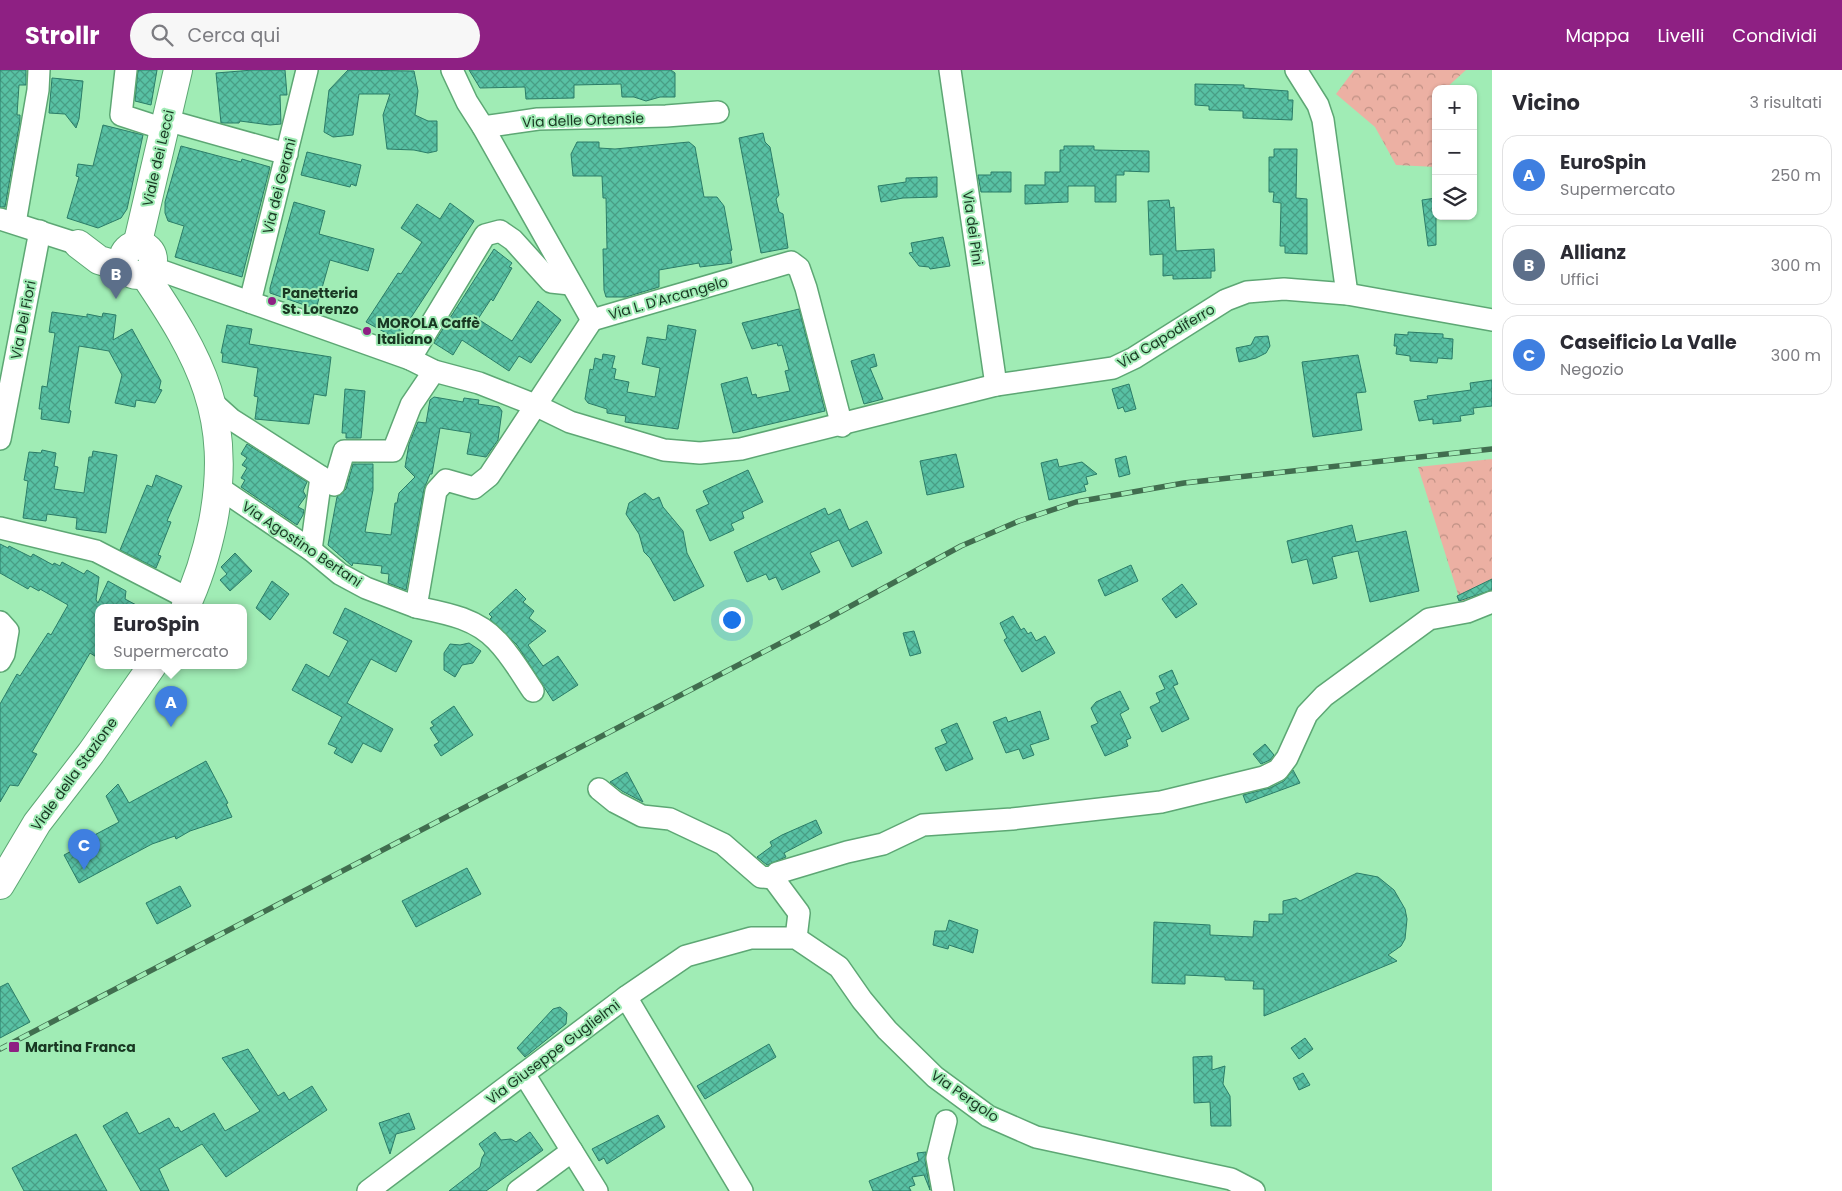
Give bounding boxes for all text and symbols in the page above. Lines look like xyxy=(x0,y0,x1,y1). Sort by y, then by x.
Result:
search box xyxy=(130,13,480,58)
text: Strollr xyxy=(25,19,100,52)
icon: search xyxy=(148,21,176,49)
text: Cerca qui xyxy=(188,22,280,49)
text: Mappa xyxy=(1565,23,1630,48)
text: Livelli xyxy=(1658,23,1704,48)
text: Condividi xyxy=(1732,23,1817,48)
map controls xyxy=(1432,85,1477,220)
button: + xyxy=(1432,85,1477,130)
text: Vicino xyxy=(1512,88,1580,117)
text: 3 risultati xyxy=(1749,91,1822,114)
street label: Viale dei Lecci xyxy=(137,108,179,208)
street label: Via delle Ortensie xyxy=(522,108,645,132)
button: − xyxy=(1432,130,1477,175)
street label: Via dei Gerani xyxy=(257,136,301,236)
text: EuroSpin xyxy=(1560,149,1646,176)
text: A xyxy=(1523,164,1535,187)
text: 250 m xyxy=(1771,164,1821,187)
button: layers xyxy=(1432,175,1477,220)
text: Supermercato xyxy=(1560,178,1675,201)
street label: Via dei Pini xyxy=(958,189,988,267)
text: Allianz xyxy=(1560,239,1626,266)
text: B xyxy=(1524,254,1534,277)
text: 300 m xyxy=(1771,254,1821,277)
pin: B xyxy=(100,258,132,299)
text: Uffici xyxy=(1560,268,1599,291)
street label: Via L. D'Arcangelo xyxy=(606,271,730,325)
street label: Via Dei Fiori xyxy=(6,279,40,361)
place label: Panetteria St. Lorenzo xyxy=(282,283,359,319)
marker: Panetteria St. Lorenzo xyxy=(266,295,278,307)
street label: Via Capodiferro xyxy=(1114,299,1219,373)
place label: MOROLA Caffè Italiano xyxy=(377,313,480,349)
marker: MOROLA Caffè Italiano xyxy=(361,325,373,337)
text: Caseificio La Valle xyxy=(1560,329,1737,356)
text: C xyxy=(1523,344,1535,367)
text: 300 m xyxy=(1771,344,1821,367)
text: Negozio xyxy=(1560,358,1624,381)
street label: Via Agostino Bertani xyxy=(238,496,366,592)
popup xyxy=(95,604,247,669)
your location xyxy=(719,607,745,633)
text: EuroSpin xyxy=(113,611,200,638)
text: Supermercato xyxy=(113,640,229,663)
pin: A xyxy=(155,686,187,727)
street label: Viale della Stazione xyxy=(26,713,122,835)
pin: C xyxy=(68,829,100,870)
street label: Via Giuseppe Guglielmi xyxy=(482,995,624,1109)
place label: Martina Franca xyxy=(25,1037,136,1057)
marker: Martina Franca xyxy=(7,1040,21,1054)
street label: Via Pergolo xyxy=(927,1065,1003,1127)

